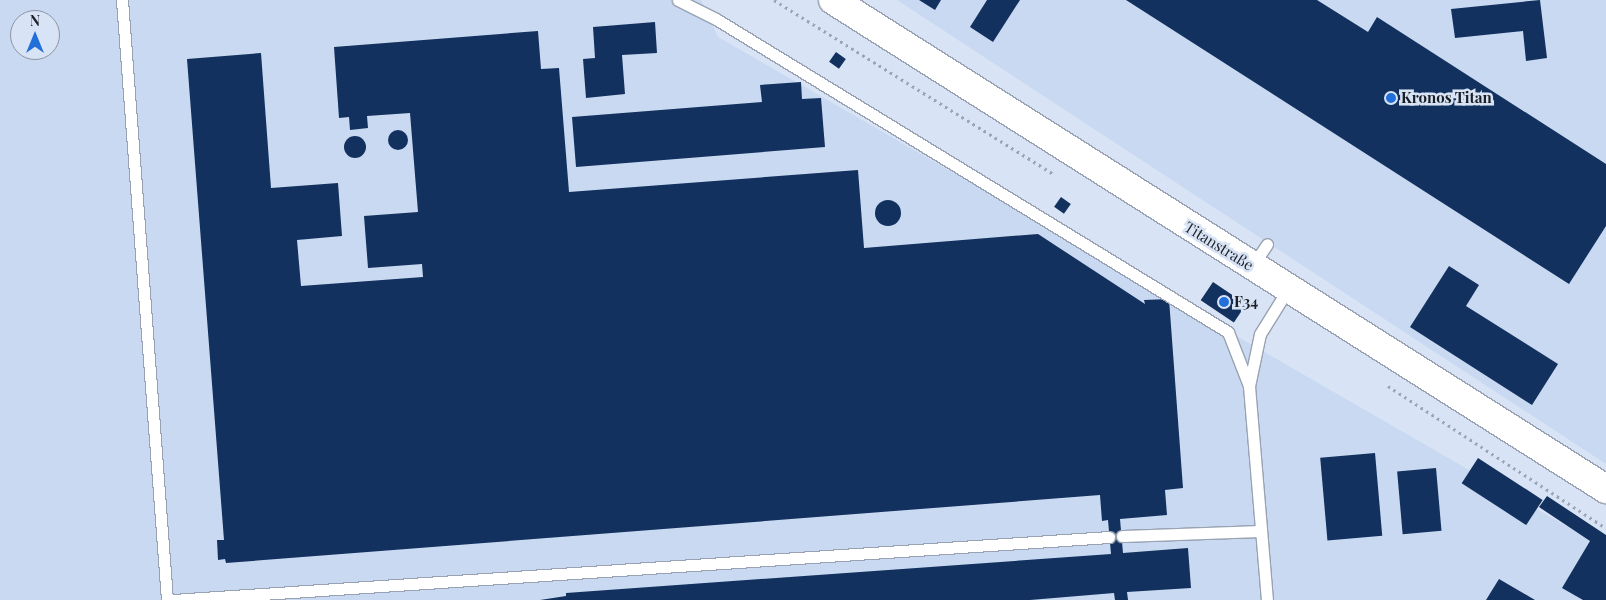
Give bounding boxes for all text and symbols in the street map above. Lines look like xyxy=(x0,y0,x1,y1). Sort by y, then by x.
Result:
north arrow xyxy=(10,10,60,60)
text: N xyxy=(30,11,40,30)
place label: Kronos Titan xyxy=(1401,89,1492,107)
marker: Kronos Titan xyxy=(1385,92,1397,104)
street label: Titanstraße xyxy=(1181,218,1257,274)
place label: F34 xyxy=(1234,293,1258,311)
marker: F34 xyxy=(1218,296,1230,308)

